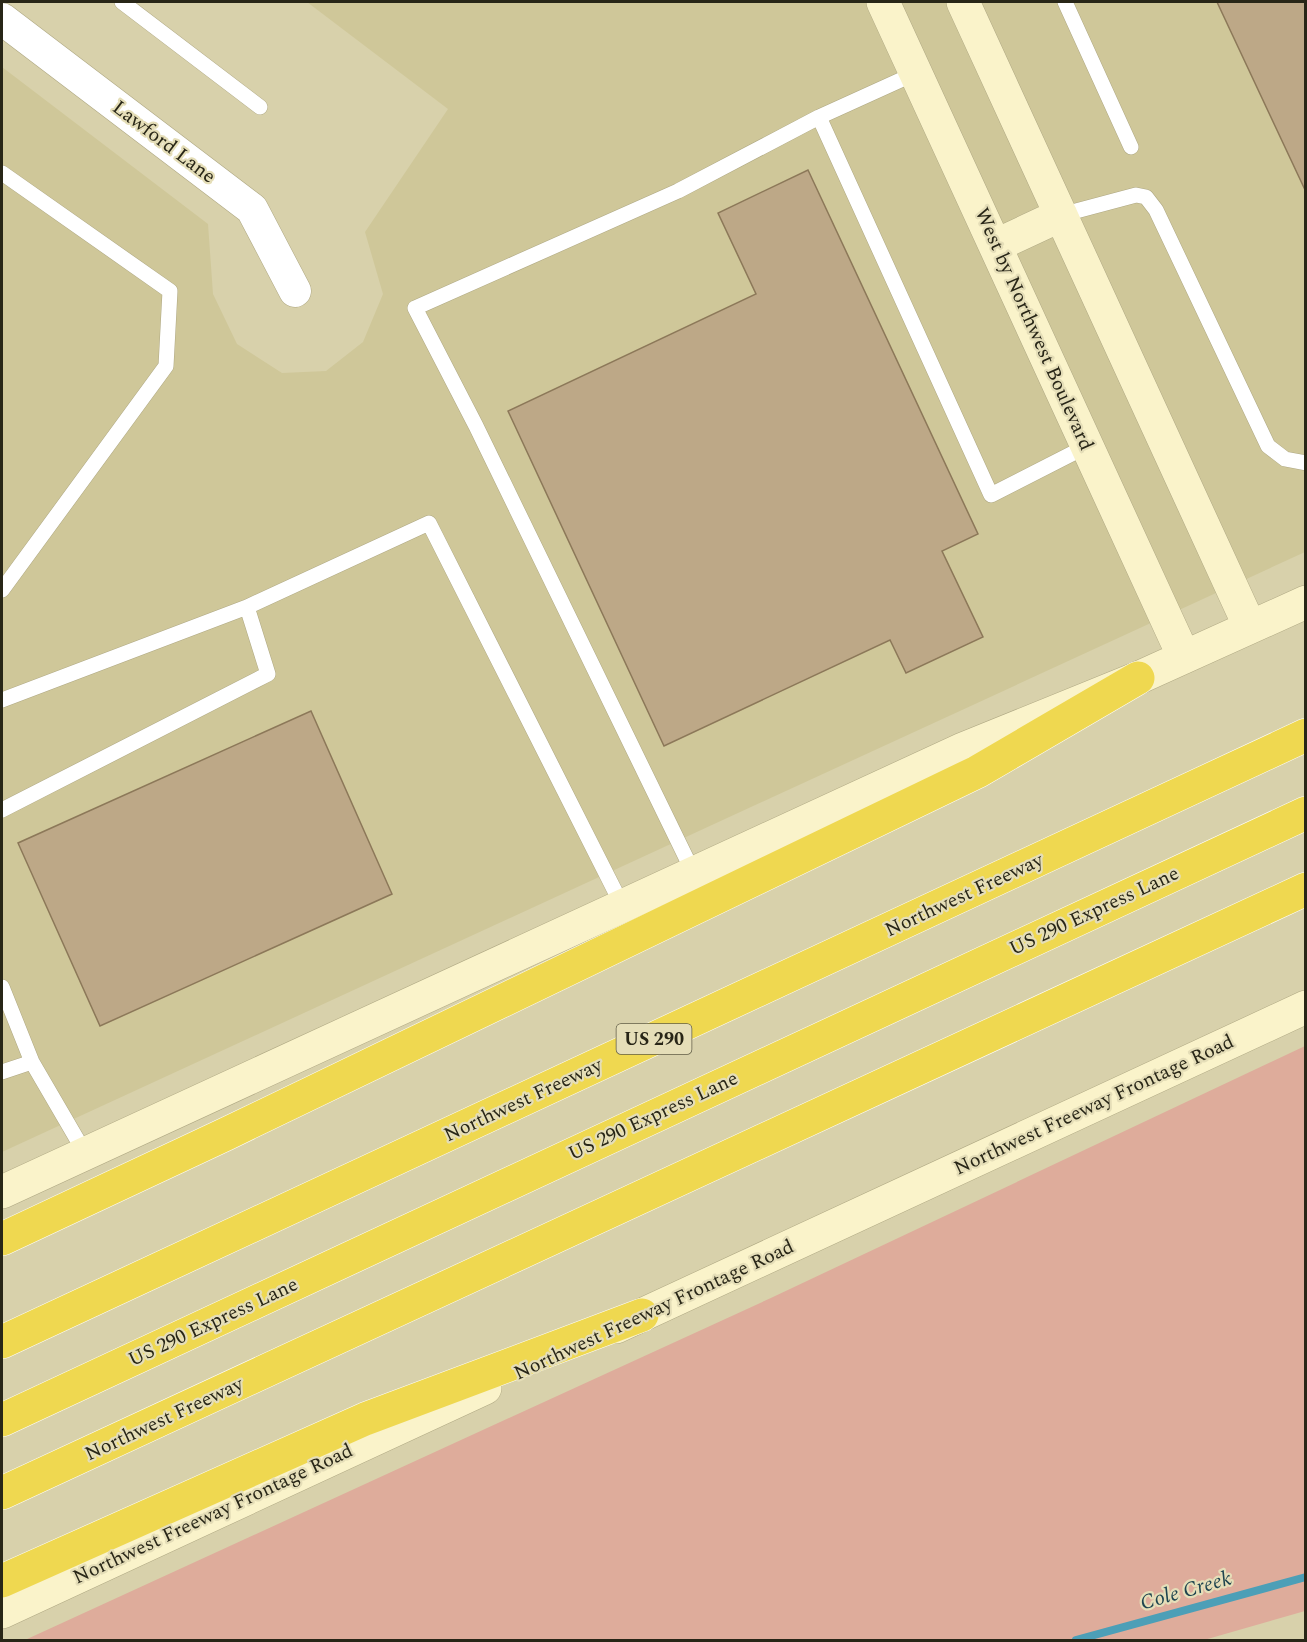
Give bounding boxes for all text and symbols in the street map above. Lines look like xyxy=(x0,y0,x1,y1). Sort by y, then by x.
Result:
street label: Lawford Lane xyxy=(106,93,222,191)
street label: West by Northwest Boulevard xyxy=(967,203,1101,455)
street label: Northwest Freeway xyxy=(880,845,1049,945)
street label: US 290 Express Lane xyxy=(1004,858,1184,964)
road number: US 290 xyxy=(616,1024,692,1054)
street label: Northwest Freeway Frontage Road xyxy=(949,1027,1239,1183)
street label: Northwest Freeway xyxy=(439,1050,608,1150)
street label: US 290 Express Lane xyxy=(563,1063,743,1169)
street label: Northwest Freeway Frontage Road xyxy=(509,1232,799,1388)
street label: US 290 Express Lane xyxy=(123,1269,303,1375)
street label: Northwest Freeway xyxy=(80,1369,249,1469)
street label: Northwest Freeway Frontage Road xyxy=(68,1436,358,1592)
water label: Cole Creek xyxy=(1137,1563,1236,1619)

